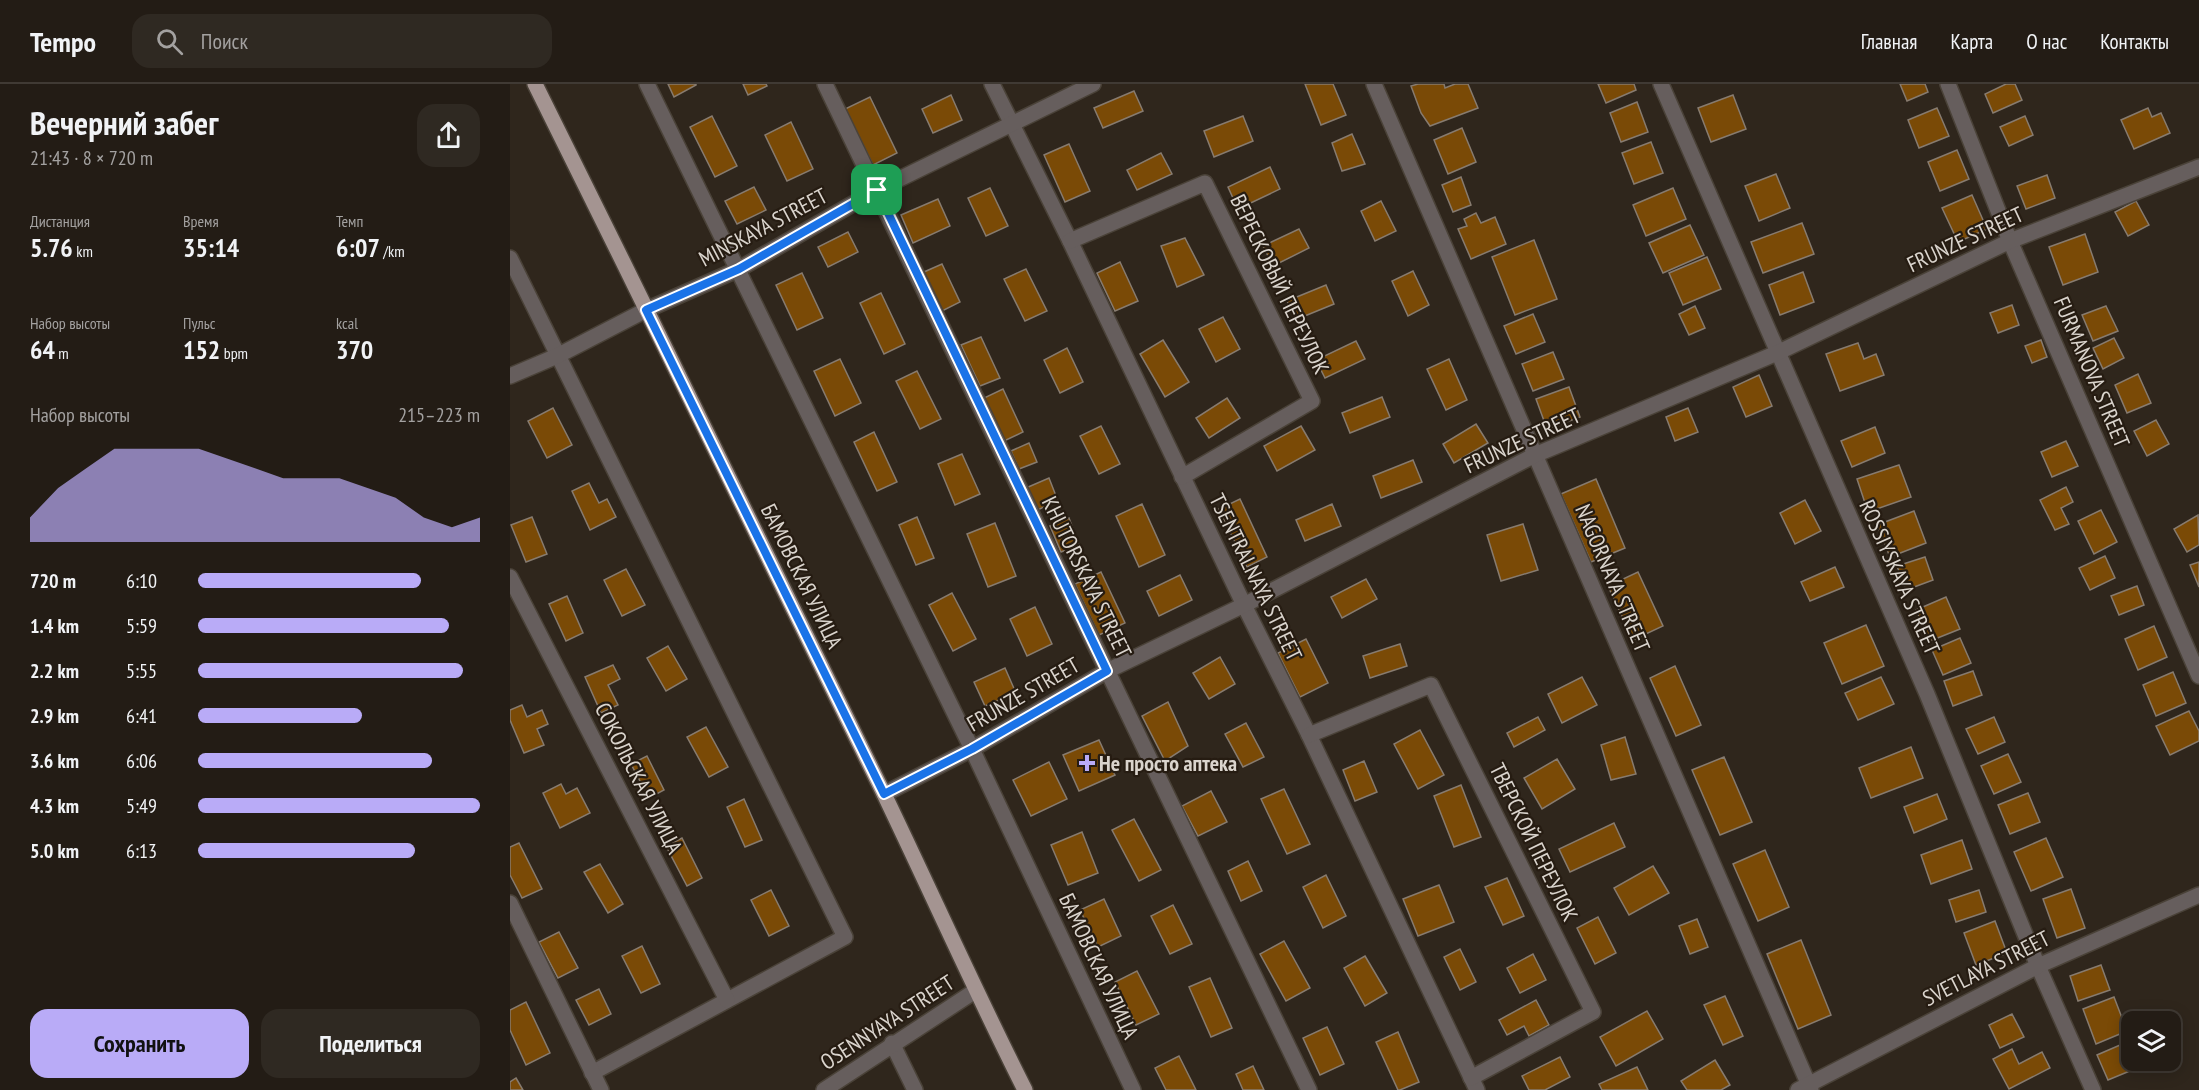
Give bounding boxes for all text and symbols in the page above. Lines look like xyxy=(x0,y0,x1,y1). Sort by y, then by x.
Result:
search box xyxy=(132,14,552,68)
text: Tempo xyxy=(30,23,96,60)
icon: search xyxy=(153,25,186,58)
text: Поиск xyxy=(201,27,248,55)
text: Главная xyxy=(1861,28,1917,55)
text: Карта xyxy=(1950,28,1993,55)
text: О нас xyxy=(2026,28,2067,55)
text: Контакты xyxy=(2100,28,2169,55)
text: Вечерний забег xyxy=(30,101,218,144)
button: share xyxy=(417,104,480,167)
text: 21:43 · 8 × 720 m xyxy=(30,145,153,171)
pin xyxy=(851,164,902,215)
icon: arrive xyxy=(860,173,893,206)
street label: MINSKAYA STREET xyxy=(694,181,832,273)
street label: ВЕРЕСКОВЫЙ ПЕРЕУЛОК xyxy=(1224,190,1336,379)
street label: FRUNZE STREET xyxy=(1902,200,2028,278)
text: Дистанция xyxy=(30,211,90,231)
text: Время xyxy=(183,211,219,231)
text: Темп xyxy=(336,211,363,231)
text: 5.76 xyxy=(30,231,73,264)
text: 35:14 xyxy=(183,231,239,264)
text: 6:07 xyxy=(336,231,380,264)
text: km xyxy=(73,241,93,261)
text: /km xyxy=(380,241,405,261)
street label: FURMANOVA STREET xyxy=(2048,292,2136,452)
text: Набор высоты xyxy=(30,313,110,333)
text: Пульс xyxy=(183,313,215,333)
text: kcal xyxy=(336,313,358,333)
text: 64 xyxy=(30,333,55,366)
text: 152 xyxy=(183,333,220,366)
text: 370 xyxy=(336,333,373,366)
text: m xyxy=(55,343,69,363)
text: bpm xyxy=(220,343,248,363)
street label: FRUNZE STREET xyxy=(1459,401,1585,479)
text: Набор высоты xyxy=(30,402,130,428)
text: 215–223 m xyxy=(398,402,480,428)
street label: TSENTRALNAYA STREET xyxy=(1203,489,1309,665)
street label: KHUTORSKAYA STREET xyxy=(1036,492,1138,662)
street label: ROSSIYSKAYA STREET xyxy=(1853,495,1947,659)
street label: БАМОВСКАЯ УЛИЦА xyxy=(755,499,849,653)
street label: NAGORNAYA STREET xyxy=(1569,500,1657,656)
text: 720 m xyxy=(30,568,76,594)
text: 6:10 xyxy=(126,568,157,594)
text: 1.4 km xyxy=(30,613,79,639)
text: 5:59 xyxy=(126,613,157,639)
street label: FRUNZE STREET xyxy=(962,650,1084,737)
text: 2.2 km xyxy=(30,658,79,684)
text: 5:55 xyxy=(126,658,157,684)
street label: СОКОЛЬСКАЯ УЛИЦА xyxy=(589,698,689,859)
text: 2.9 km xyxy=(30,703,79,729)
text: 6:41 xyxy=(126,703,157,729)
text: 3.6 km xyxy=(30,748,79,774)
text: 6:06 xyxy=(126,748,157,774)
place label: Не просто аптека xyxy=(1099,749,1237,777)
marker: Не просто аптека xyxy=(1080,756,1094,770)
street label: ТВЕРСКОЙ ПЕРЕУЛОК xyxy=(1484,758,1584,926)
text: 4.3 km xyxy=(30,793,79,819)
text: 5:49 xyxy=(126,793,157,819)
text: 5.0 km xyxy=(30,838,79,864)
text: 6:13 xyxy=(126,838,157,864)
street label: БАМОВСКАЯ УЛИЦА xyxy=(1053,889,1145,1044)
street label: SVETLAYA STREET xyxy=(1918,924,2054,1012)
street label: OSENNYAYA STREET xyxy=(815,968,959,1076)
button: Сохранить xyxy=(30,1009,249,1078)
button: Поделиться xyxy=(261,1009,480,1078)
map controls xyxy=(2121,1011,2181,1071)
button: layers xyxy=(2121,1011,2181,1071)

